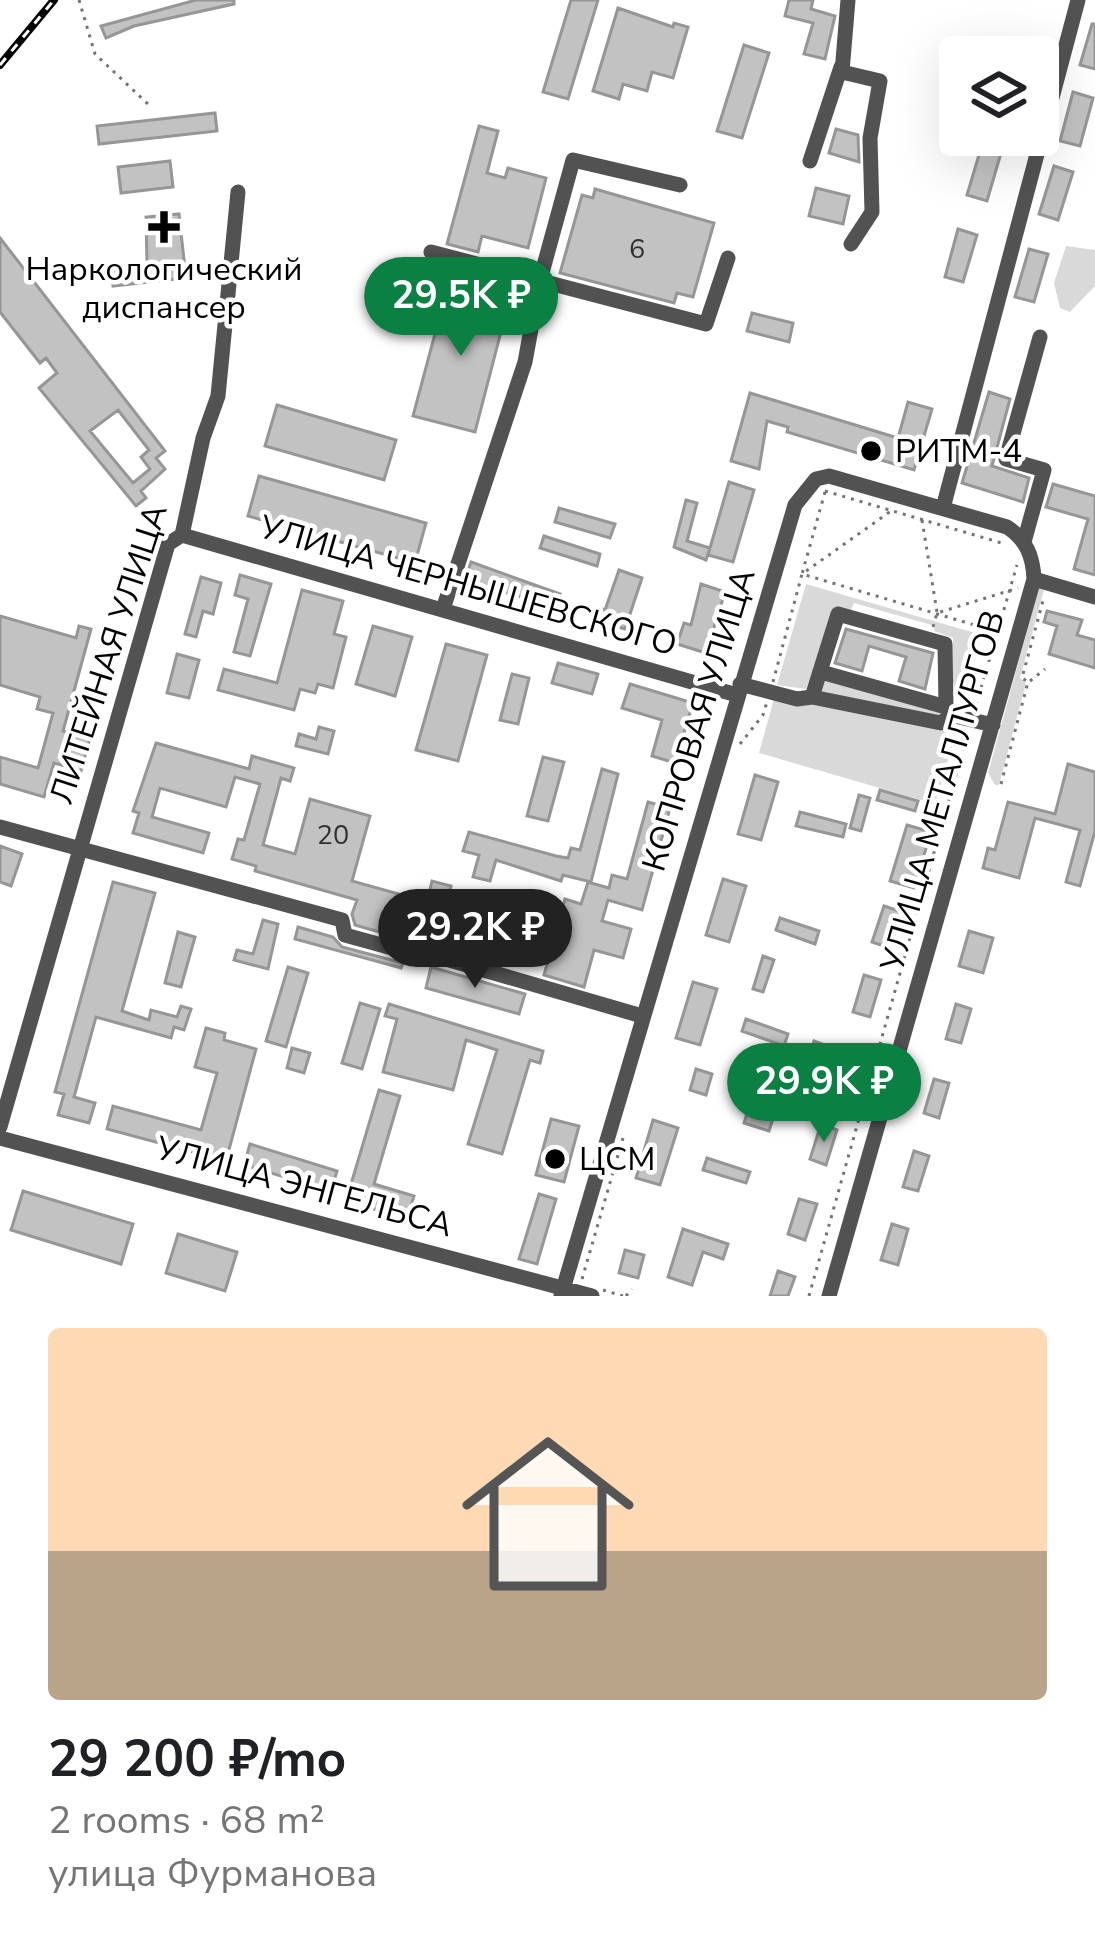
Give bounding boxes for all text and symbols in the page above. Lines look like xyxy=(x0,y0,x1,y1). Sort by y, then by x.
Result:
map controls xyxy=(939,36,1059,156)
button: layers xyxy=(939,36,1059,156)
marker: Наркологический диспансер xyxy=(148,211,180,243)
house number: 6 xyxy=(629,231,645,268)
place label: Наркологический диспансер xyxy=(25,247,303,330)
pin: 29.5K ₽ xyxy=(350,257,572,359)
text: 29.5K ₽ xyxy=(391,269,531,322)
place label: РИТМ-4 xyxy=(895,429,1022,474)
marker: РИТМ-4 xyxy=(858,438,884,464)
street label: ЛИТЕЙНАЯ УЛИЦА xyxy=(39,498,179,810)
street label: УЛИЦА ЧЕРНЫШЕВСКОГО xyxy=(253,505,682,667)
street label: КОПРОВАЯ УЛИЦА xyxy=(632,563,766,877)
street label: УЛИЦА МЕТАЛЛУРГОВ xyxy=(870,605,1016,978)
house number: 20 xyxy=(317,817,349,854)
pin: 29.2K ₽ xyxy=(364,889,586,991)
text: 29.2K ₽ xyxy=(405,901,545,954)
pin: 29.9K ₽ xyxy=(713,1043,935,1145)
text: 29.9K ₽ xyxy=(754,1055,894,1108)
street label: УЛИЦА ЭНГЕЛЬСА xyxy=(150,1126,457,1248)
place label: ЦСМ xyxy=(579,1137,656,1182)
marker: ЦСМ xyxy=(542,1146,568,1172)
icon: home xyxy=(440,1406,656,1622)
text: 29 200 ₽/mo xyxy=(48,1724,346,1794)
text: 2 rooms · 68 m² xyxy=(48,1794,325,1847)
text: улица Фурманова xyxy=(48,1847,377,1900)

